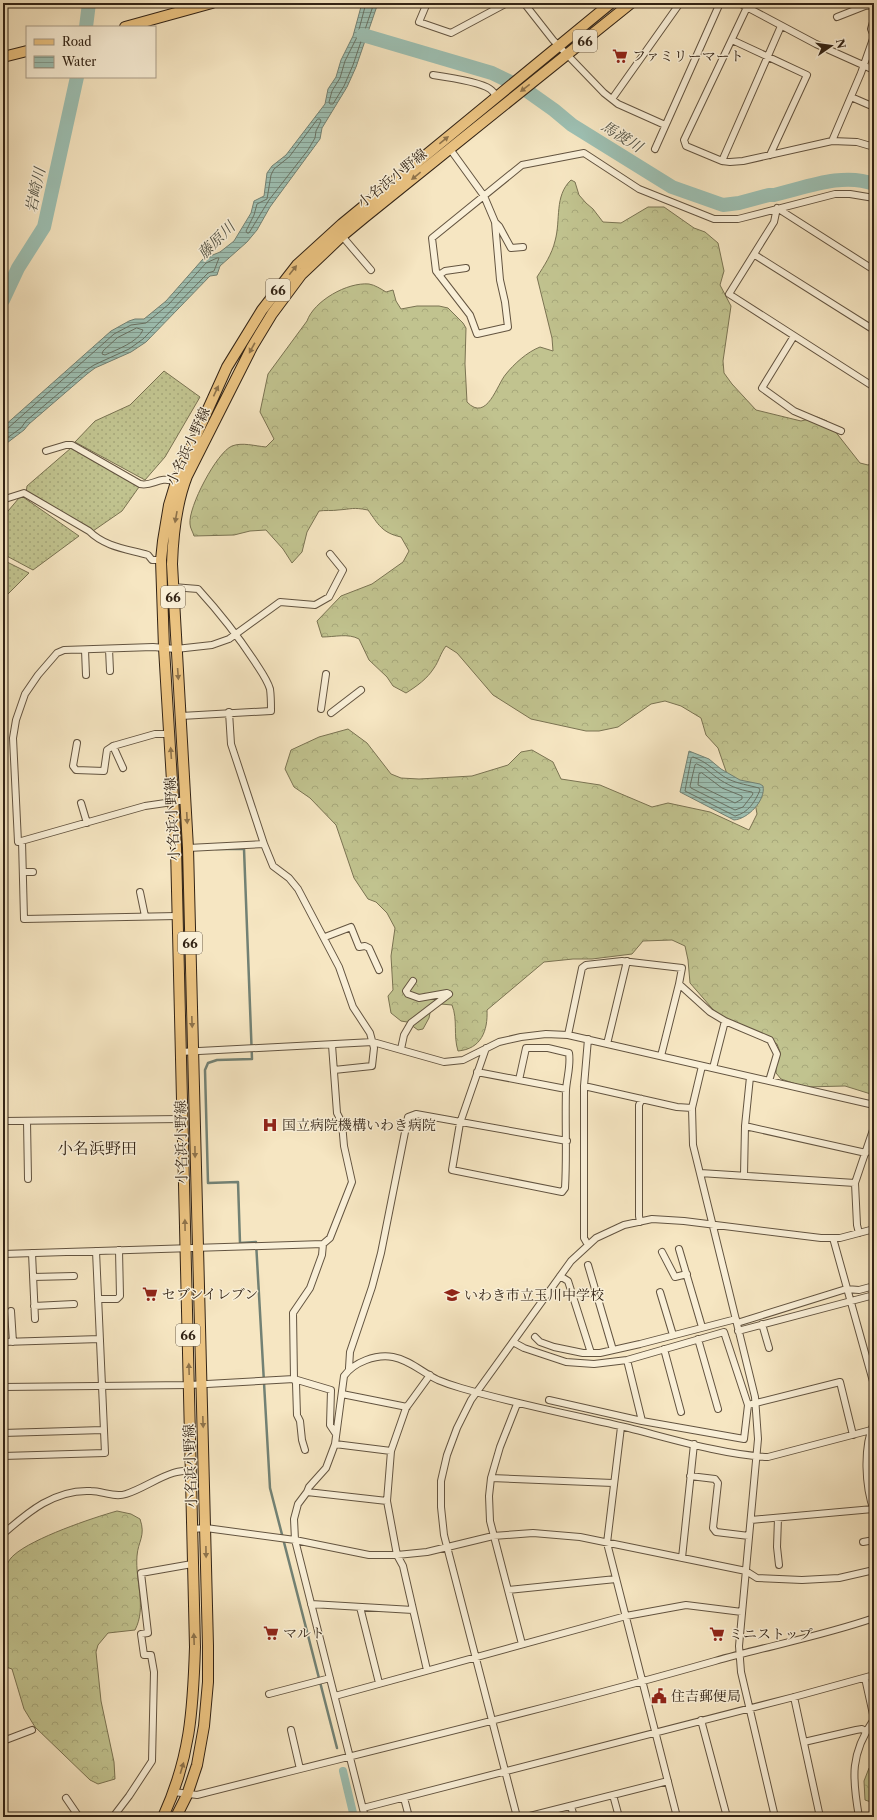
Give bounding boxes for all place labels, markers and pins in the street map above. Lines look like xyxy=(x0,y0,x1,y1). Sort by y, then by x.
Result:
supermarket icon: ファミリーマート xyxy=(611,47,629,65)
place label: ファミリーマート xyxy=(632,47,744,65)
hospital icon: 国立病院機構いわき病院 xyxy=(261,1116,279,1134)
place label: 国立病院機構いわき病院 xyxy=(282,1116,436,1134)
supermarket icon: セブンイレブン xyxy=(141,1285,159,1303)
place label: セブンイレブン xyxy=(162,1285,258,1303)
school or university icon: いわき市立玉川中学校 xyxy=(443,1286,461,1304)
place label: いわき市立玉川中学校 xyxy=(464,1286,604,1304)
supermarket icon: マルト xyxy=(262,1624,280,1642)
place label: マルト xyxy=(283,1624,325,1642)
supermarket icon: ミニストップ xyxy=(708,1625,726,1643)
place label: ミニストップ xyxy=(729,1625,813,1643)
public building icon: 住吉郵便局 xyxy=(650,1687,668,1705)
place label: 住吉郵便局 xyxy=(671,1687,741,1705)

